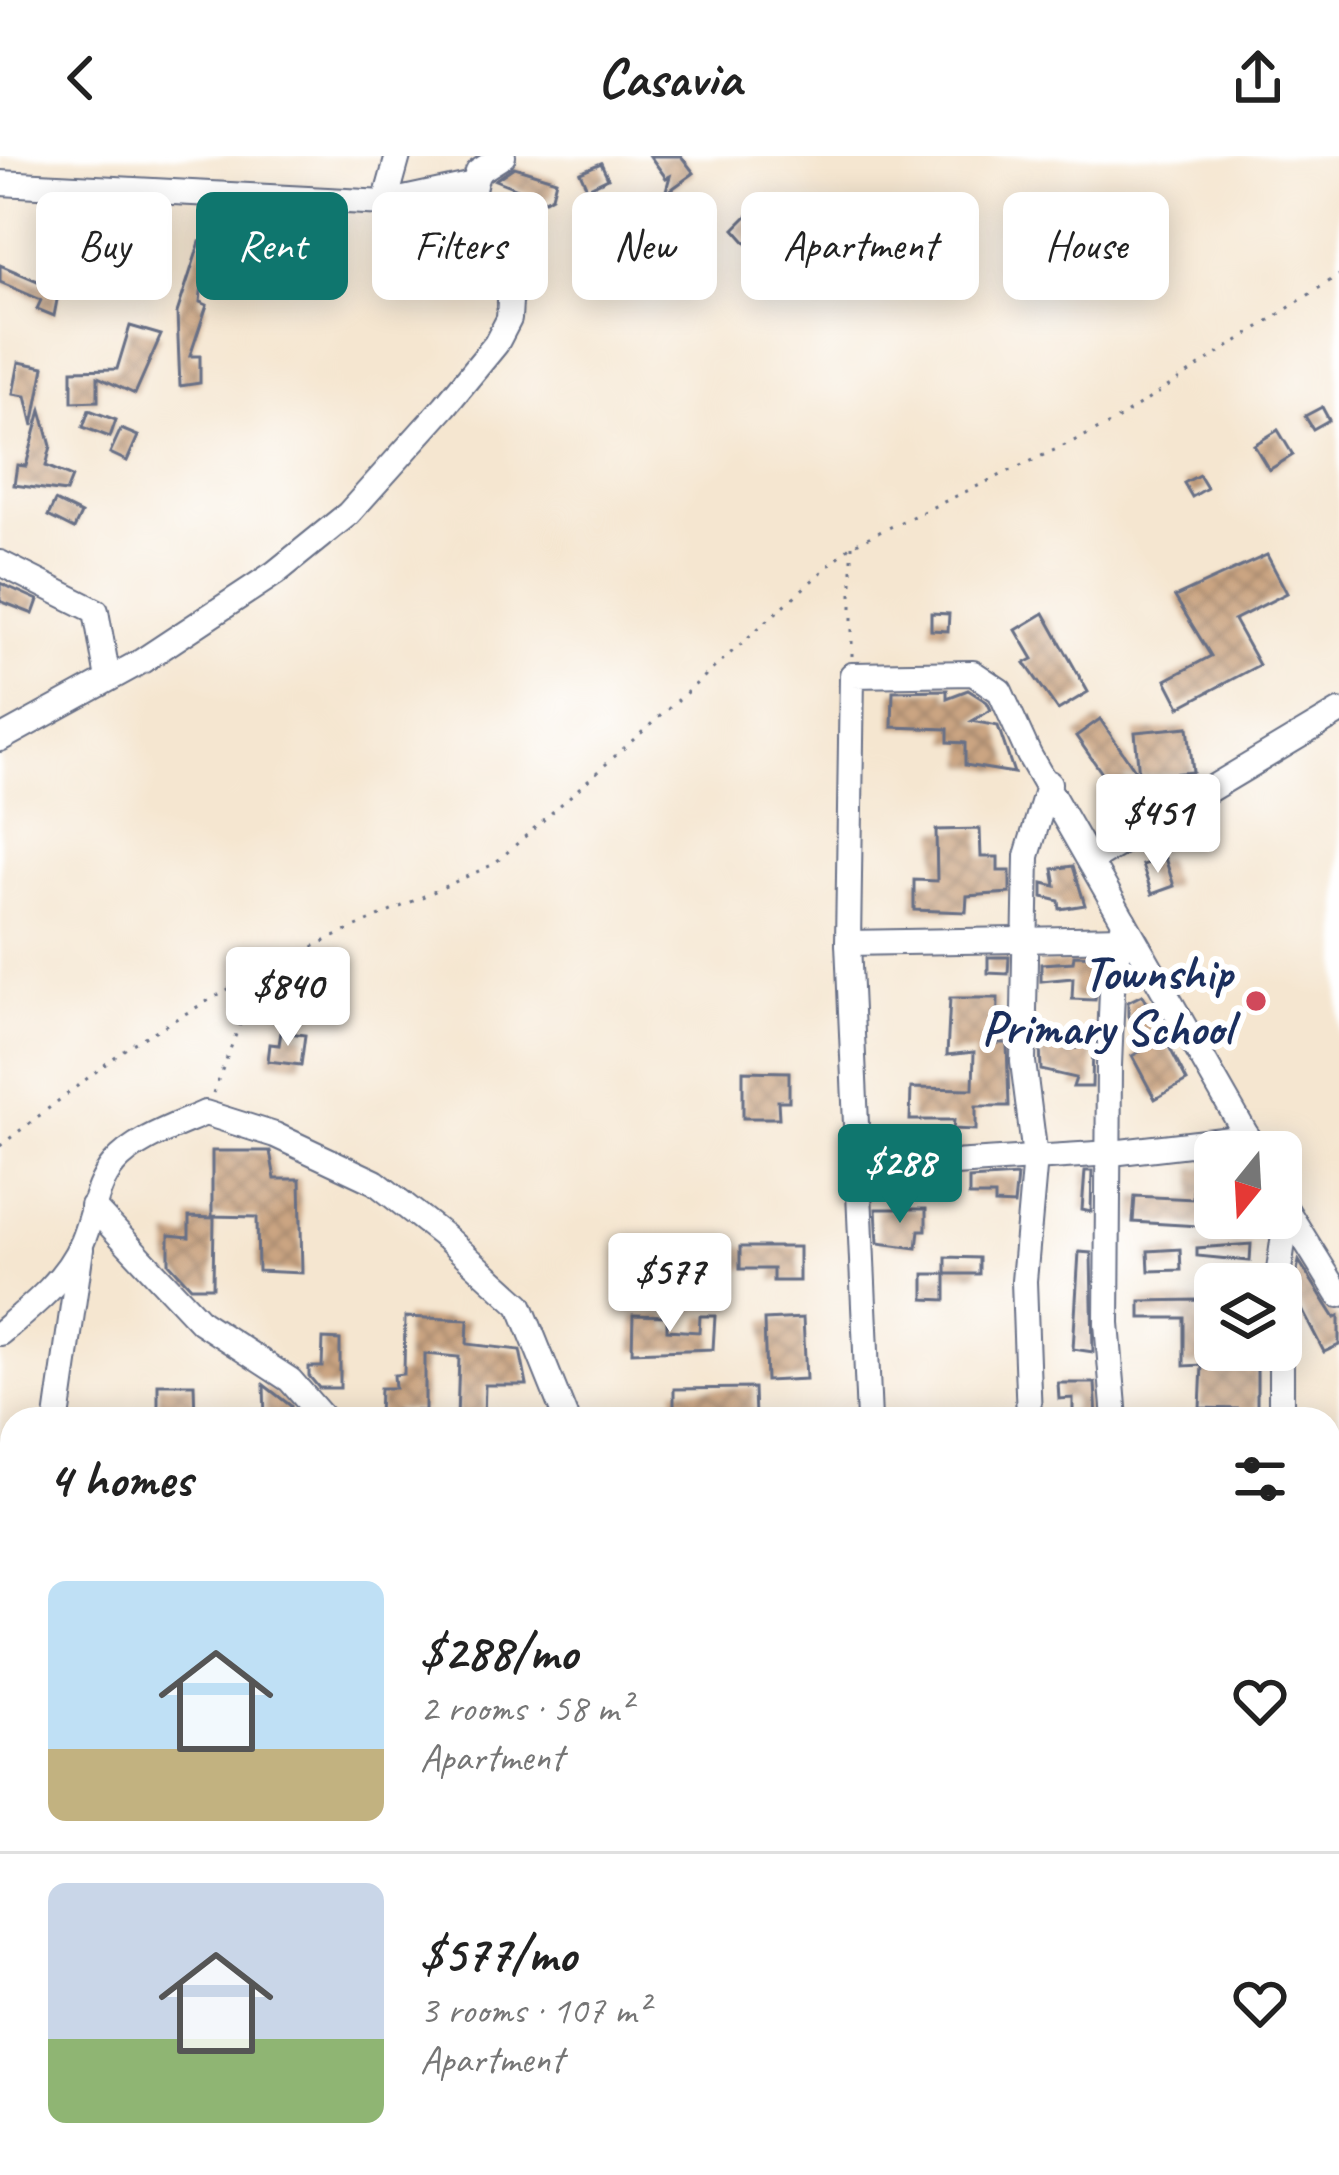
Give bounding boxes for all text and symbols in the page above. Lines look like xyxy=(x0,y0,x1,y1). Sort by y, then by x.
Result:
text: Casavia xyxy=(598,44,741,112)
icon: back xyxy=(48,45,114,111)
icon: share xyxy=(1225,45,1291,111)
chip: Buy xyxy=(36,192,172,300)
chip: Rent xyxy=(196,192,348,300)
chip: Filters xyxy=(372,192,548,300)
chip: New xyxy=(572,192,717,300)
chip: Apartment xyxy=(741,192,979,300)
chip: House xyxy=(1003,192,1169,300)
pin: $451 xyxy=(1087,774,1229,876)
text: $451 xyxy=(1123,788,1193,837)
place label: Township Primary School xyxy=(982,943,1241,1058)
pin: $840 xyxy=(217,947,359,1049)
text: $840 xyxy=(253,961,323,1010)
marker: Township Primary School xyxy=(1243,988,1269,1014)
pin: $288 xyxy=(829,1124,971,1226)
north arrow xyxy=(1194,1131,1302,1239)
map controls xyxy=(1194,1131,1302,1371)
text: $288 xyxy=(865,1138,935,1187)
pin: $577 xyxy=(599,1233,741,1335)
text: $577 xyxy=(635,1247,705,1296)
button: layers xyxy=(1194,1263,1302,1371)
icon: filters xyxy=(1227,1446,1293,1512)
text: 4 homes xyxy=(48,1447,192,1511)
text: $288/mo xyxy=(420,1620,577,1684)
icon: home xyxy=(144,1629,288,1773)
icon: heart xyxy=(1227,1668,1293,1734)
text: 2 rooms · 58 m² xyxy=(420,1684,631,1733)
text: Apartment xyxy=(420,1733,563,1782)
text: $577/mo xyxy=(420,1922,576,1986)
icon: home xyxy=(144,1931,288,2075)
icon: heart xyxy=(1227,1970,1293,2036)
text: 3 rooms · 107 m² xyxy=(420,1986,648,2035)
text: Apartment xyxy=(420,2035,563,2084)

